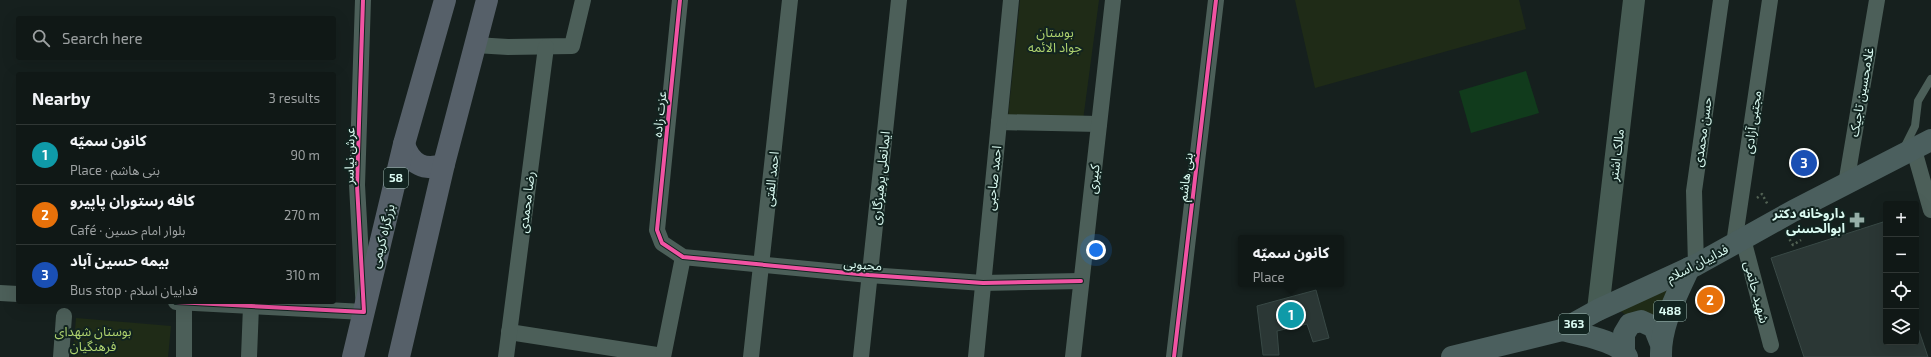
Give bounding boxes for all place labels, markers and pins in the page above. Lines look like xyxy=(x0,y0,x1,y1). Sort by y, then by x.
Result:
pin: 3 xyxy=(1791,148,1817,178)
place label: داروخانه دکتر ابوالحسنی xyxy=(1772,205,1845,236)
pharmacy icon: داروخانه دکتر ابوالحسنی xyxy=(1848,211,1866,229)
pin: 2 xyxy=(1697,285,1723,315)
pin: 1 xyxy=(1278,300,1304,330)

